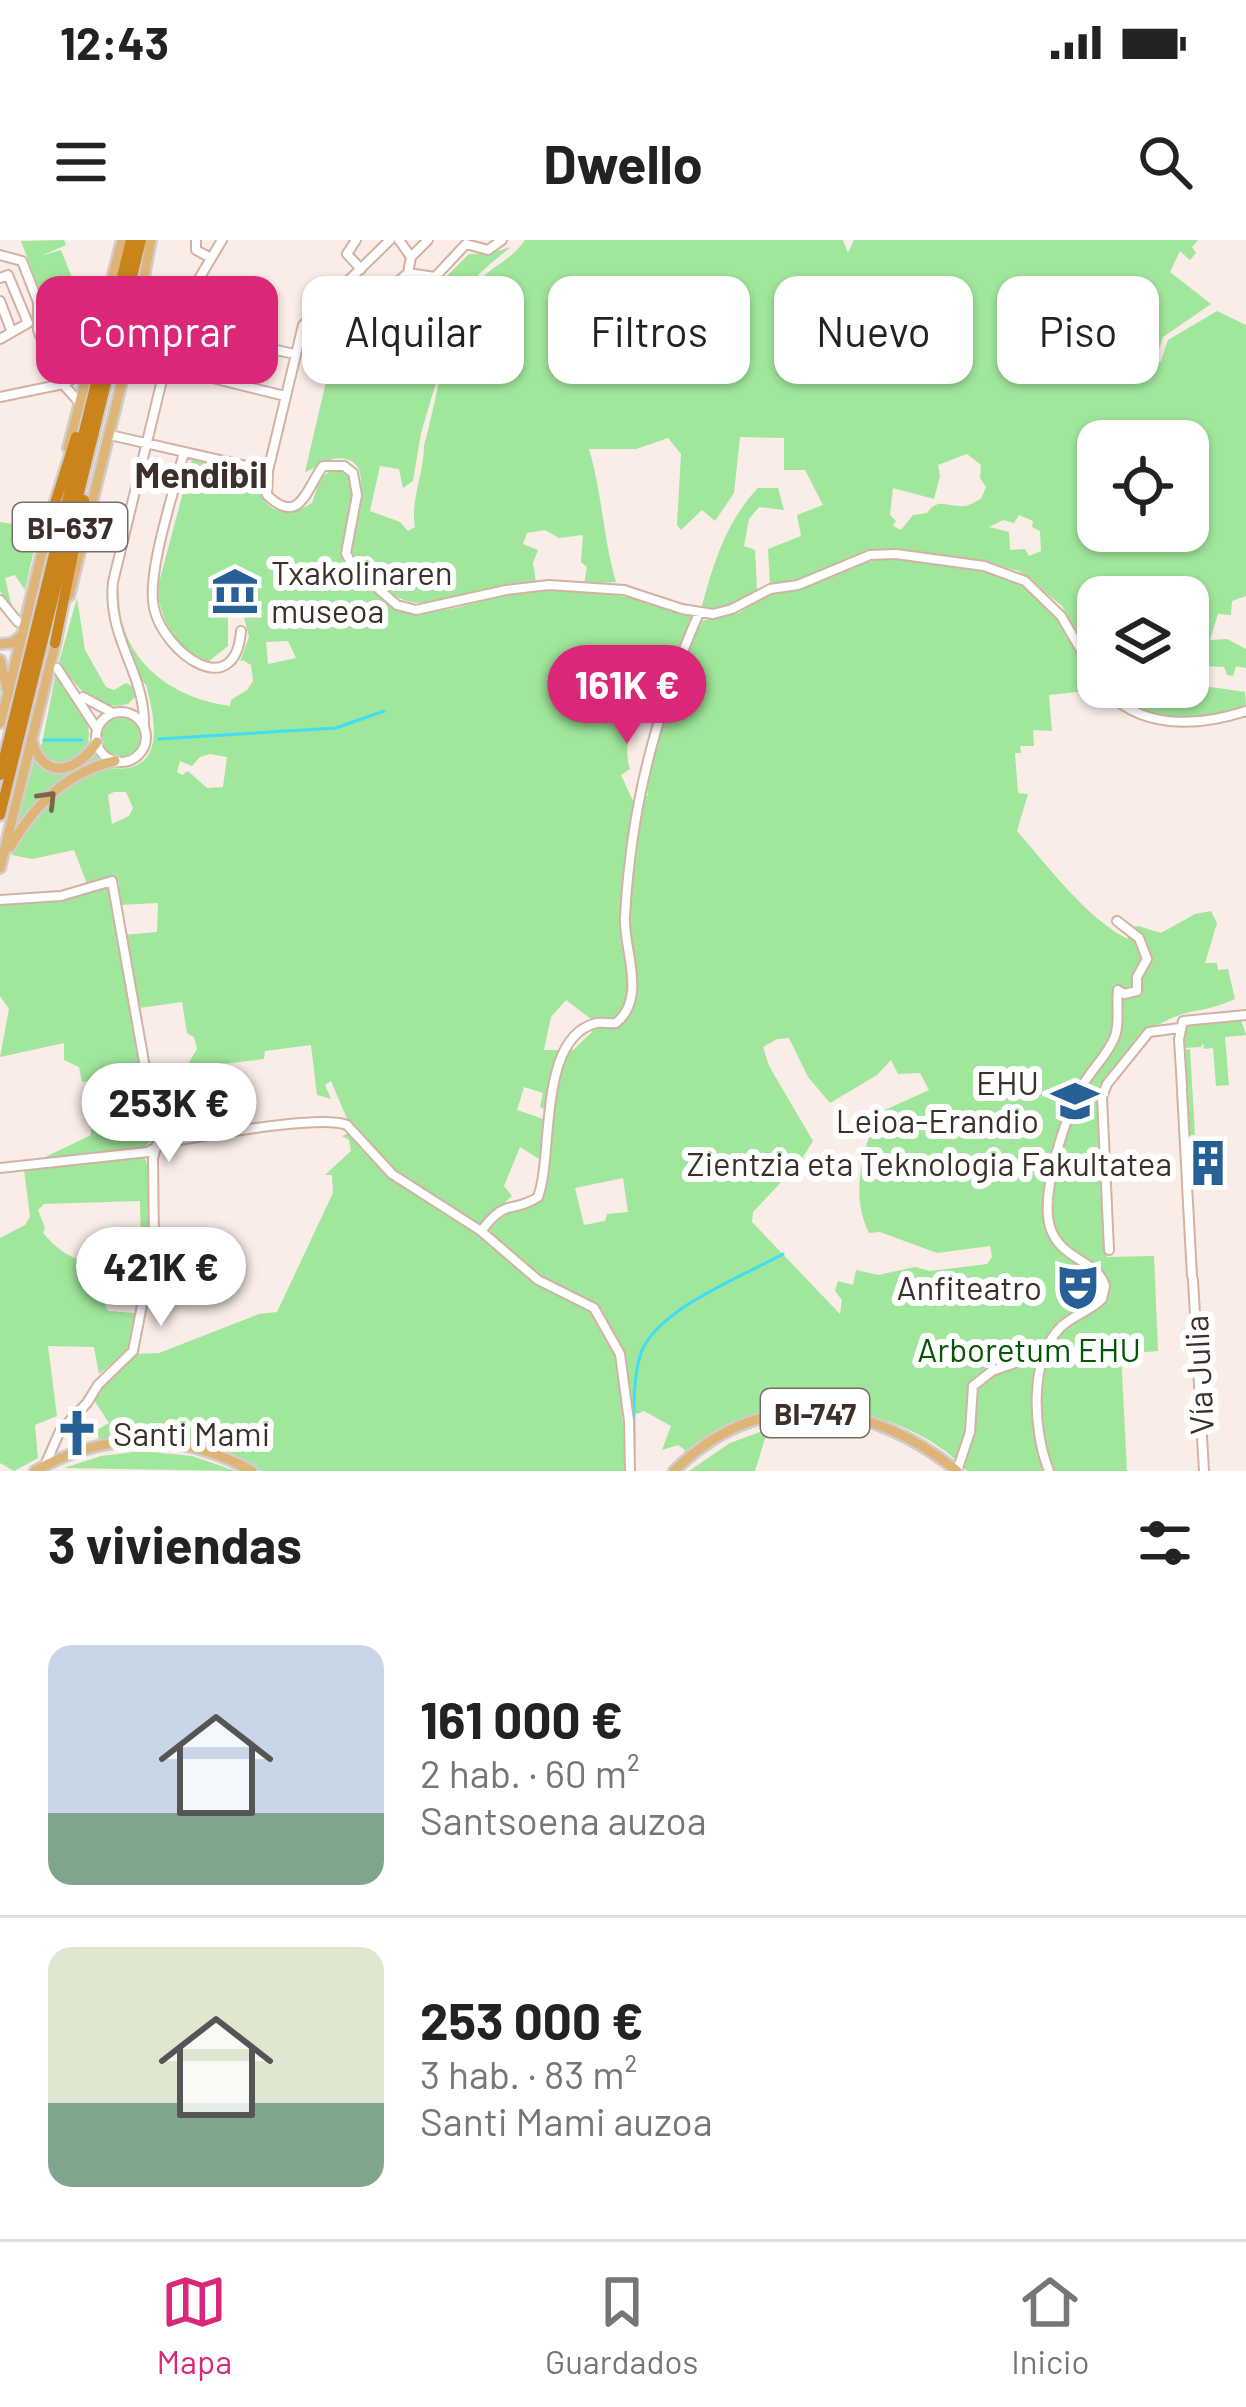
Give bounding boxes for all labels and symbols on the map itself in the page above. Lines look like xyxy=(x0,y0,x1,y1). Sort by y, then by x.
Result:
district label: Mendibil xyxy=(135,452,267,495)
road number: BI-637 xyxy=(13,503,127,551)
place label: Txakolinaren museoa xyxy=(271,552,453,630)
museum icon: Txakolinaren museoa xyxy=(210,566,260,616)
pin: 161K € xyxy=(529,645,725,747)
one-way arrow xyxy=(33,791,55,813)
place label: EHU Leioa-Erandio xyxy=(836,1062,1039,1140)
pin: 253K € xyxy=(71,1063,267,1165)
school or university icon: EHU Leioa-Erandio xyxy=(1050,1076,1100,1126)
building icon: Zientzia eta Teknologia Fakultatea xyxy=(1183,1138,1233,1188)
place label: Zientzia eta Teknologia Fakultatea xyxy=(687,1143,1172,1183)
pin: 421K € xyxy=(63,1227,259,1329)
theatre icon: Anfiteatro xyxy=(1053,1262,1103,1312)
place label: Anfiteatro xyxy=(896,1267,1042,1307)
street label: Vía Julia xyxy=(1175,1314,1221,1436)
park label: Arboretum EHU xyxy=(917,1329,1141,1369)
road number: BI-747 xyxy=(761,1389,869,1437)
church icon: Santi Mami xyxy=(52,1408,102,1458)
place label: Santi Mami xyxy=(113,1413,270,1453)

